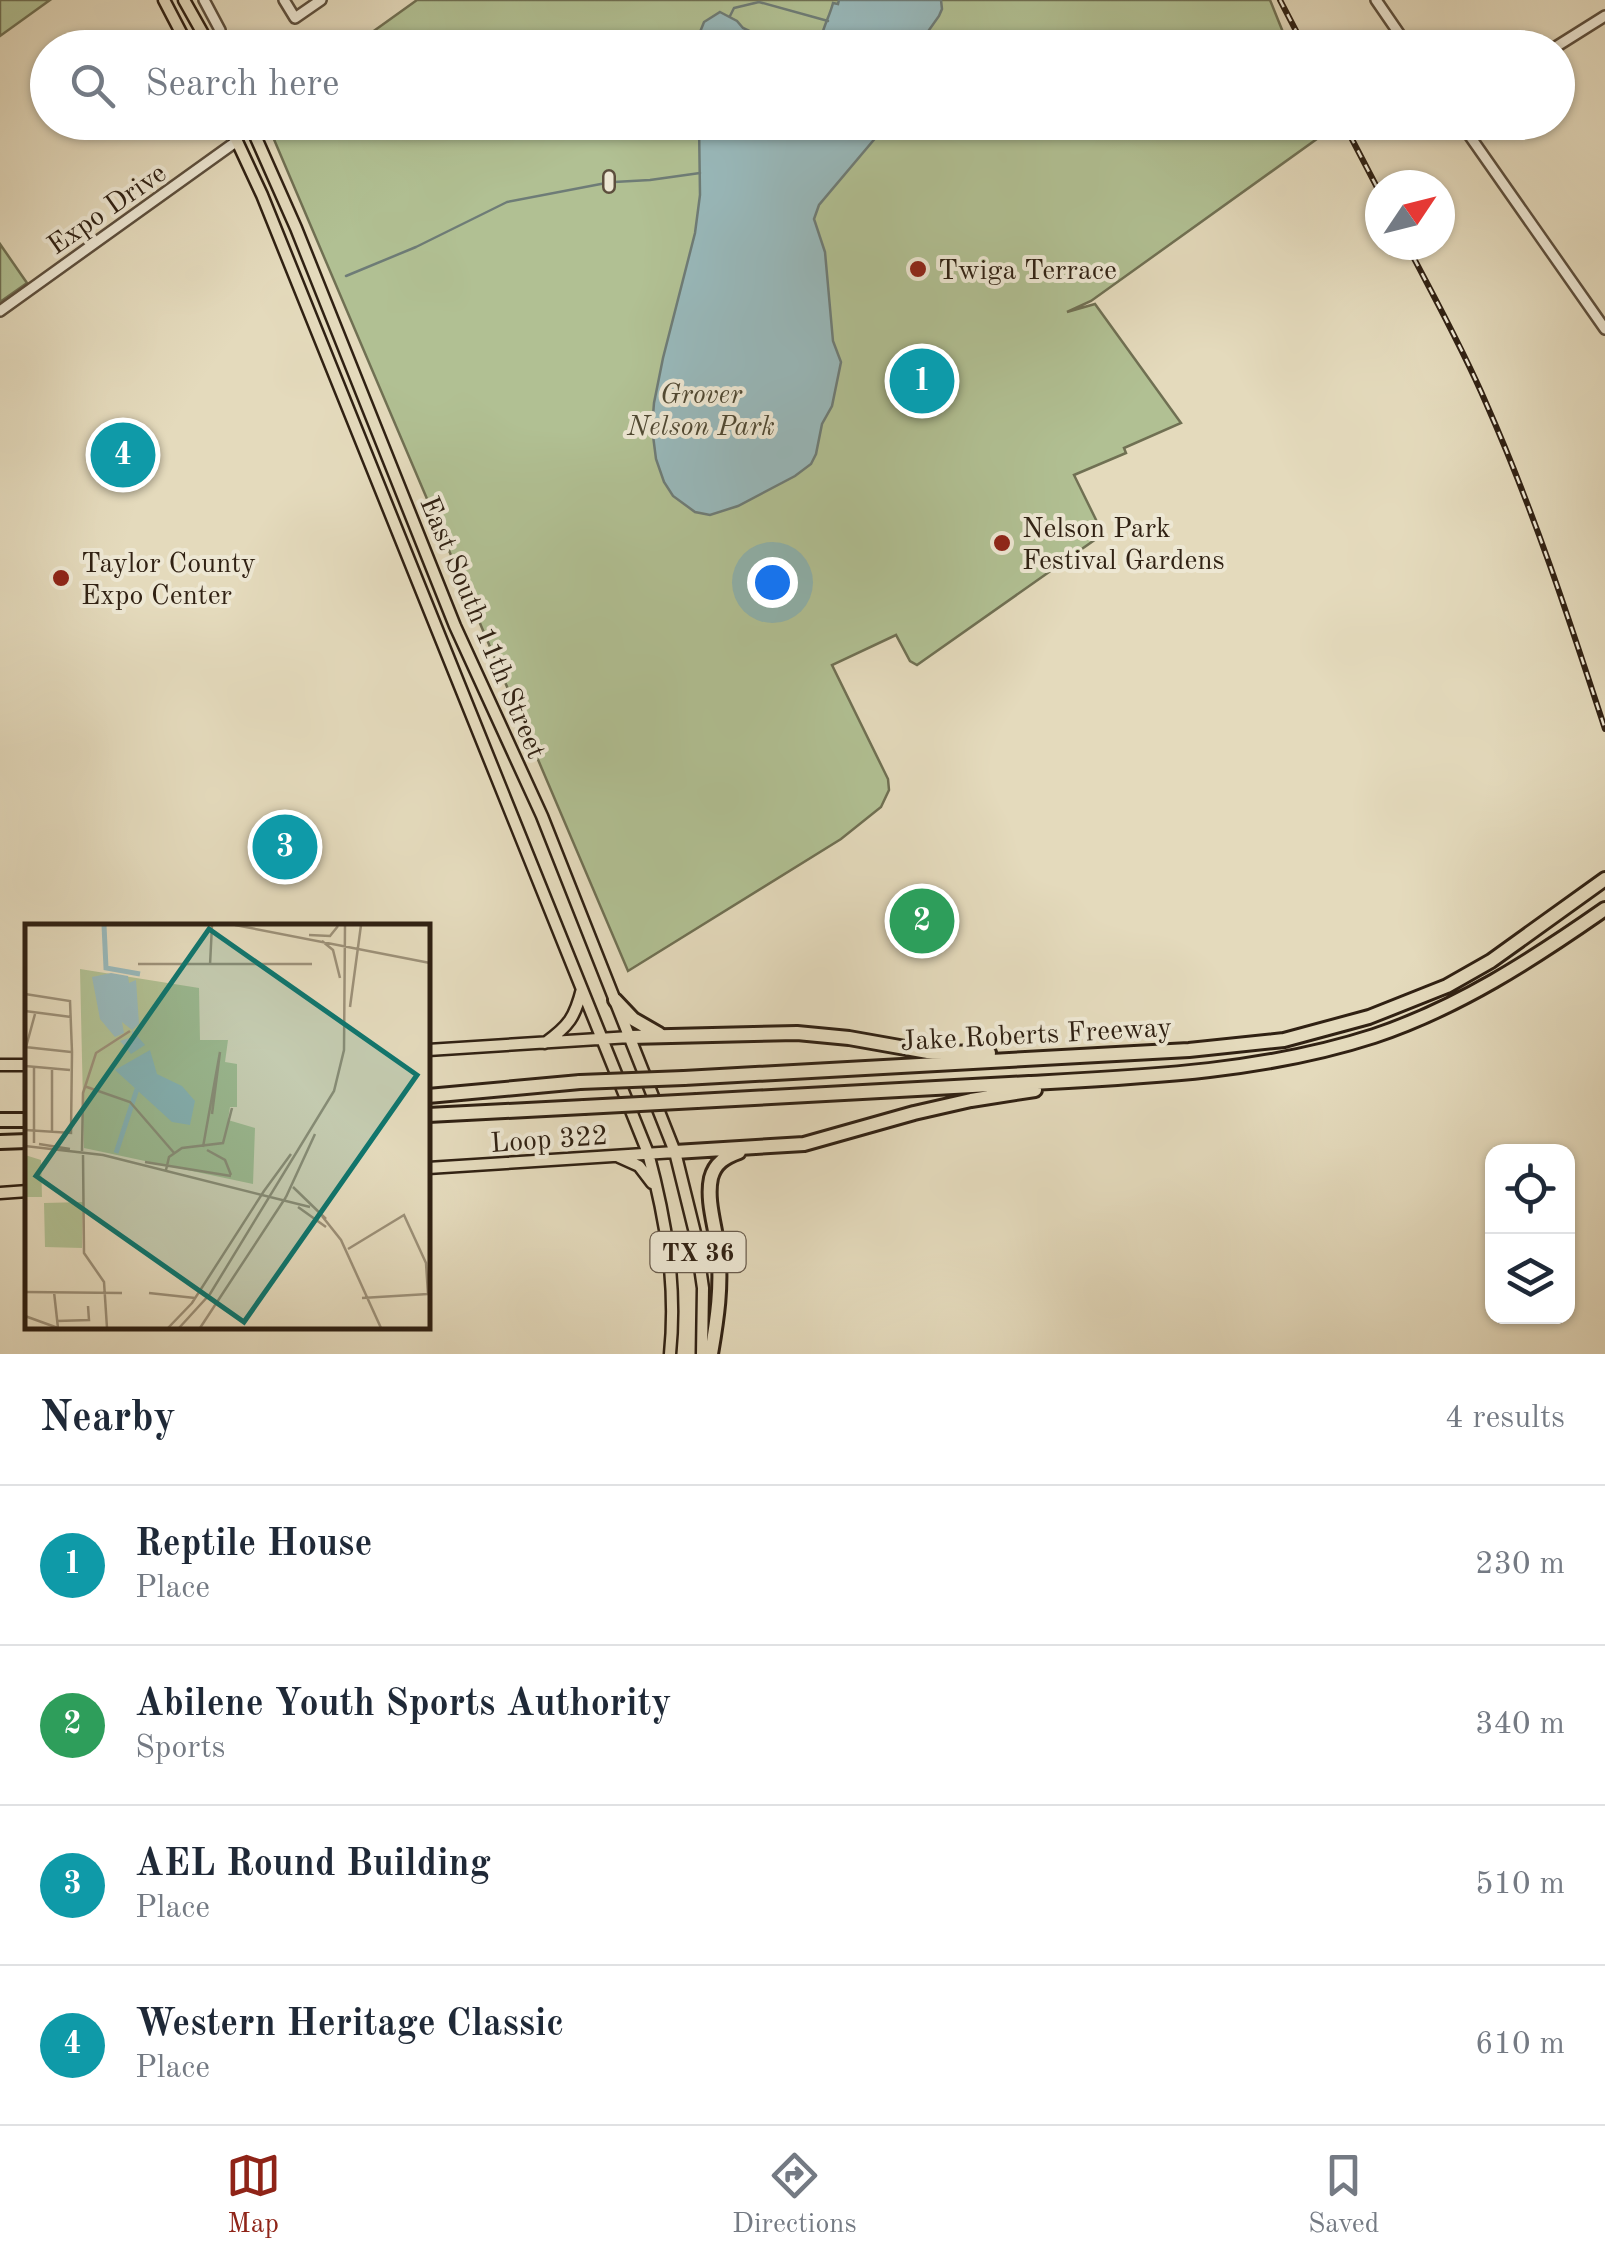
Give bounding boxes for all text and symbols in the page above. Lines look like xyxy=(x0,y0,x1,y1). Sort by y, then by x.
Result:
search box xyxy=(30,30,1575,140)
icon: search xyxy=(65,58,120,113)
text: Search here xyxy=(145,66,340,104)
street label: Expo Drive xyxy=(43,160,172,261)
north arrow xyxy=(1365,170,1455,260)
marker: Twiga Terrace xyxy=(907,258,929,280)
place label: Twiga Terrace xyxy=(938,258,1117,286)
pin: 1 xyxy=(890,344,954,418)
park label: Grover Nelson Park xyxy=(626,382,775,442)
pin: 4 xyxy=(90,418,156,492)
street label: East South 11th Street xyxy=(413,493,549,763)
place label: Nelson Park Festival Gardens xyxy=(1022,516,1225,576)
marker: Nelson Park Festival Gardens xyxy=(991,532,1013,554)
place label: Taylor County Expo Center xyxy=(81,551,256,611)
your location xyxy=(747,557,798,608)
marker: Taylor County Expo Center xyxy=(50,567,72,589)
pin: 3 xyxy=(252,810,318,884)
pin: 2 xyxy=(890,884,954,958)
inset map xyxy=(25,924,430,1329)
street label: Jake Roberts Freeway xyxy=(900,1015,1173,1057)
street label: Loop 322 xyxy=(490,1123,609,1159)
map controls xyxy=(1485,1144,1575,1324)
button: locate xyxy=(1485,1144,1575,1234)
road number: TX 36 xyxy=(650,1232,746,1272)
button: layers xyxy=(1485,1234,1575,1324)
text: Nearby xyxy=(40,1398,176,1440)
text: 4 results xyxy=(1445,1403,1565,1435)
text: Reptile House xyxy=(135,1526,372,1564)
text: 1 xyxy=(63,1549,82,1581)
text: 230 m xyxy=(1475,1549,1565,1581)
text: Place xyxy=(135,1573,210,1605)
text: Abilene Youth Sports Authority xyxy=(135,1686,671,1724)
text: 2 xyxy=(63,1709,82,1741)
text: 340 m xyxy=(1475,1709,1565,1741)
text: Sports xyxy=(135,1733,226,1765)
text: AEL Round Building xyxy=(135,1846,491,1884)
text: 3 xyxy=(63,1869,82,1901)
text: 510 m xyxy=(1475,1869,1565,1901)
text: Place xyxy=(135,1893,210,1925)
text: Western Heritage Classic xyxy=(135,2006,564,2044)
text: 4 xyxy=(63,2029,82,2061)
text: 610 m xyxy=(1475,2029,1565,2061)
text: Place xyxy=(135,2053,210,2085)
tab: Map xyxy=(226,2148,281,2243)
tab: Directions xyxy=(732,2148,857,2243)
tab: Saved xyxy=(1308,2148,1379,2243)

